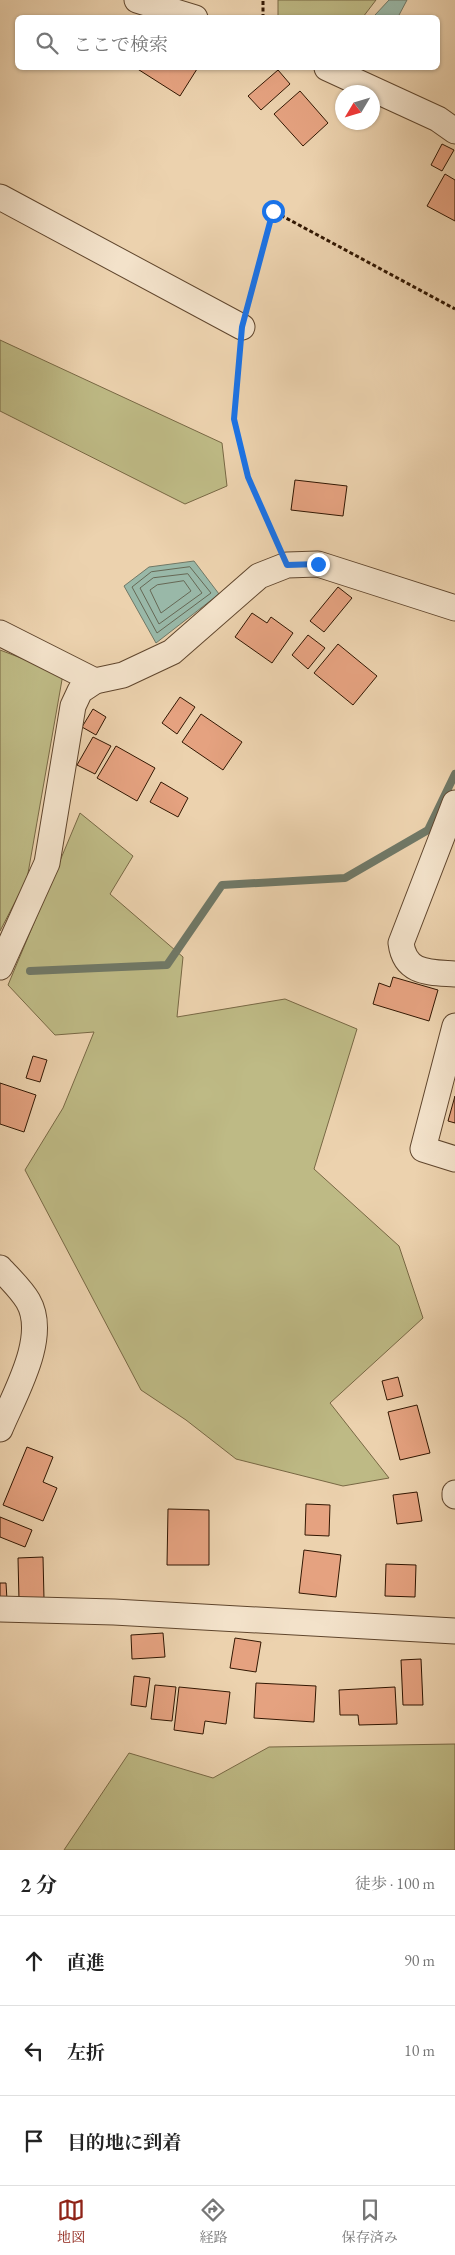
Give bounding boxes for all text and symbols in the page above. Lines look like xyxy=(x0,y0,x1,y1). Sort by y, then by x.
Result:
search box xyxy=(15,15,440,70)
icon: search xyxy=(33,29,61,57)
text: ここで検索 xyxy=(73,32,168,57)
north arrow xyxy=(335,85,380,130)
route start xyxy=(262,200,285,223)
route end xyxy=(307,553,330,576)
text: 2 分 xyxy=(20,1871,57,1898)
text: 徒歩 · 100 m xyxy=(355,1873,435,1894)
icon: ahead xyxy=(20,1947,48,1975)
text: 直進 xyxy=(67,1950,105,1975)
text: 90 m xyxy=(404,1950,435,1971)
icon: left xyxy=(20,2037,48,2065)
text: 左折 xyxy=(67,2040,105,2065)
text: 10 m xyxy=(404,2040,435,2061)
icon: arrive xyxy=(20,2127,48,2155)
text: 目的地に到着 xyxy=(67,2130,181,2155)
tab: 地図 xyxy=(57,2196,85,2246)
tab: 経路 xyxy=(199,2196,227,2246)
tab: 保存済み xyxy=(342,2196,398,2246)

